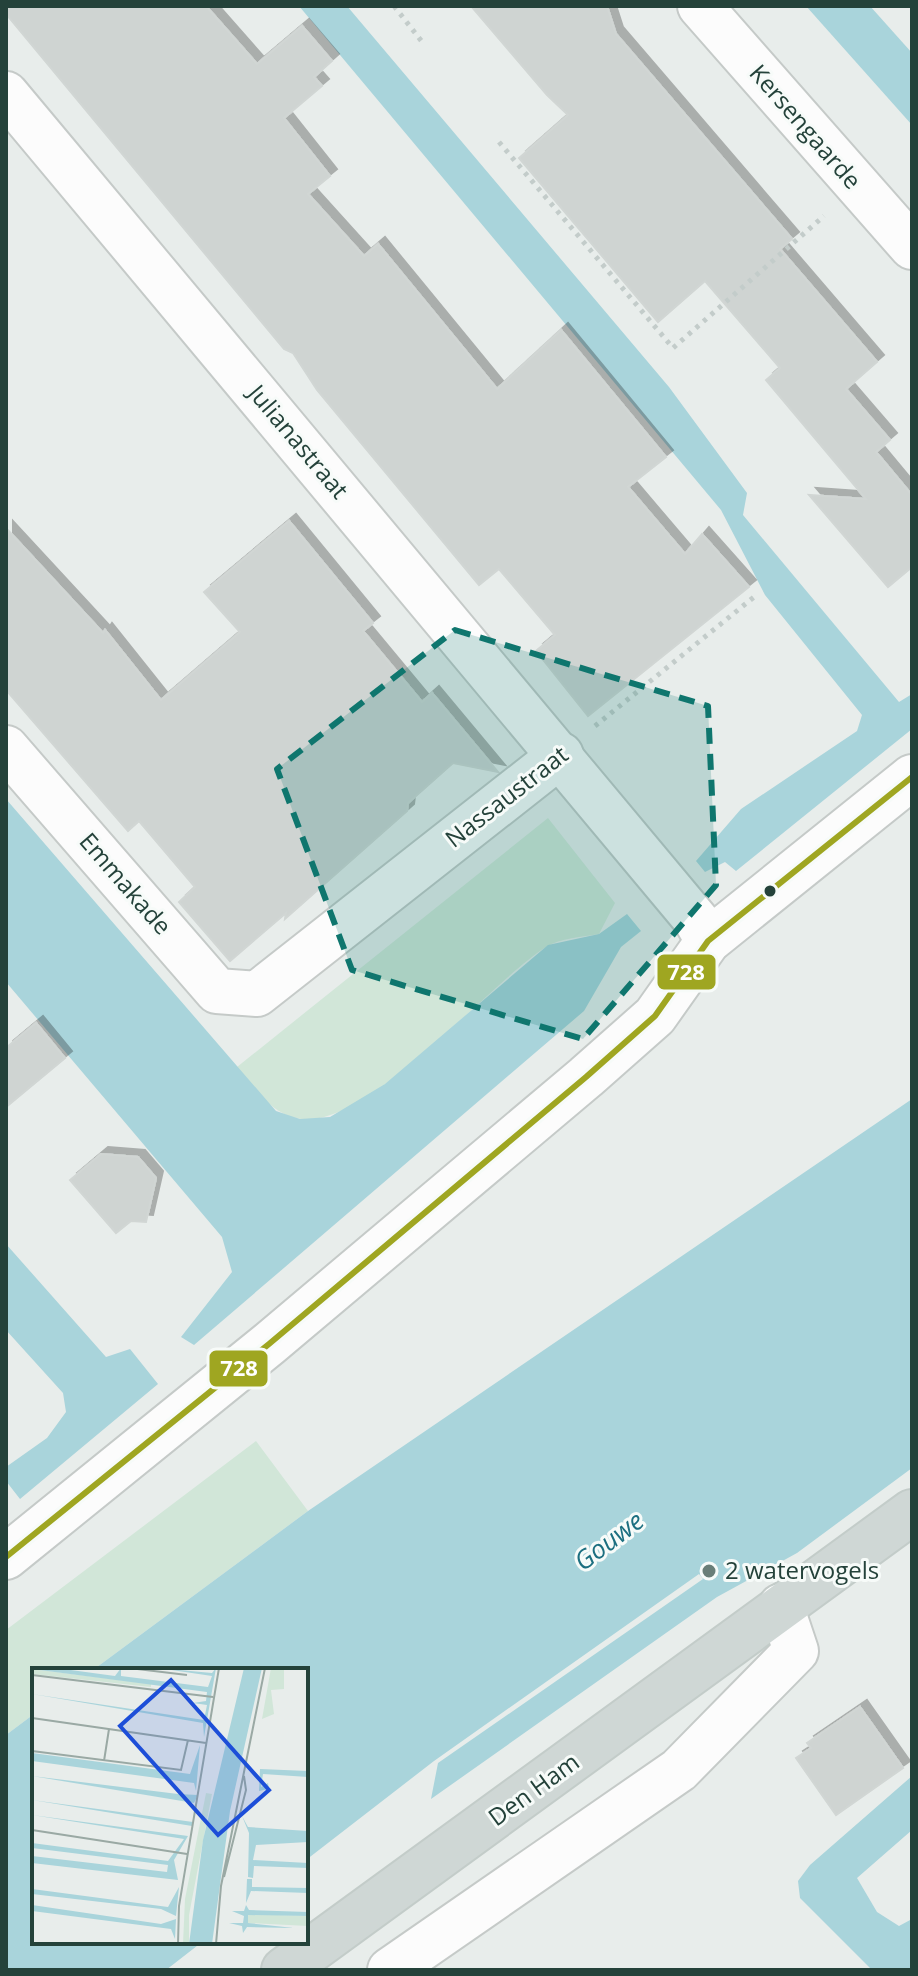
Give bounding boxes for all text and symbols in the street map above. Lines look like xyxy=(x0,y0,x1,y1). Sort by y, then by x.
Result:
street label: Kersengaarde xyxy=(743,57,870,195)
street label: Julianastraat xyxy=(240,375,357,505)
street label: Nassaustraat xyxy=(438,737,574,854)
street label: Emmakade xyxy=(73,825,180,941)
unlabelled marker xyxy=(762,883,778,899)
line badge: 728 xyxy=(656,953,717,991)
text: 728 xyxy=(667,956,705,986)
line badge: 728 xyxy=(208,1349,269,1388)
text: 728 xyxy=(220,1352,258,1382)
water label: Gouwe xyxy=(566,1502,651,1578)
place label: 2 watervogels xyxy=(725,1553,879,1586)
marker: 2 watervogels xyxy=(700,1562,718,1580)
inset map xyxy=(32,1668,308,1944)
street label: Den Ham xyxy=(481,1745,585,1833)

